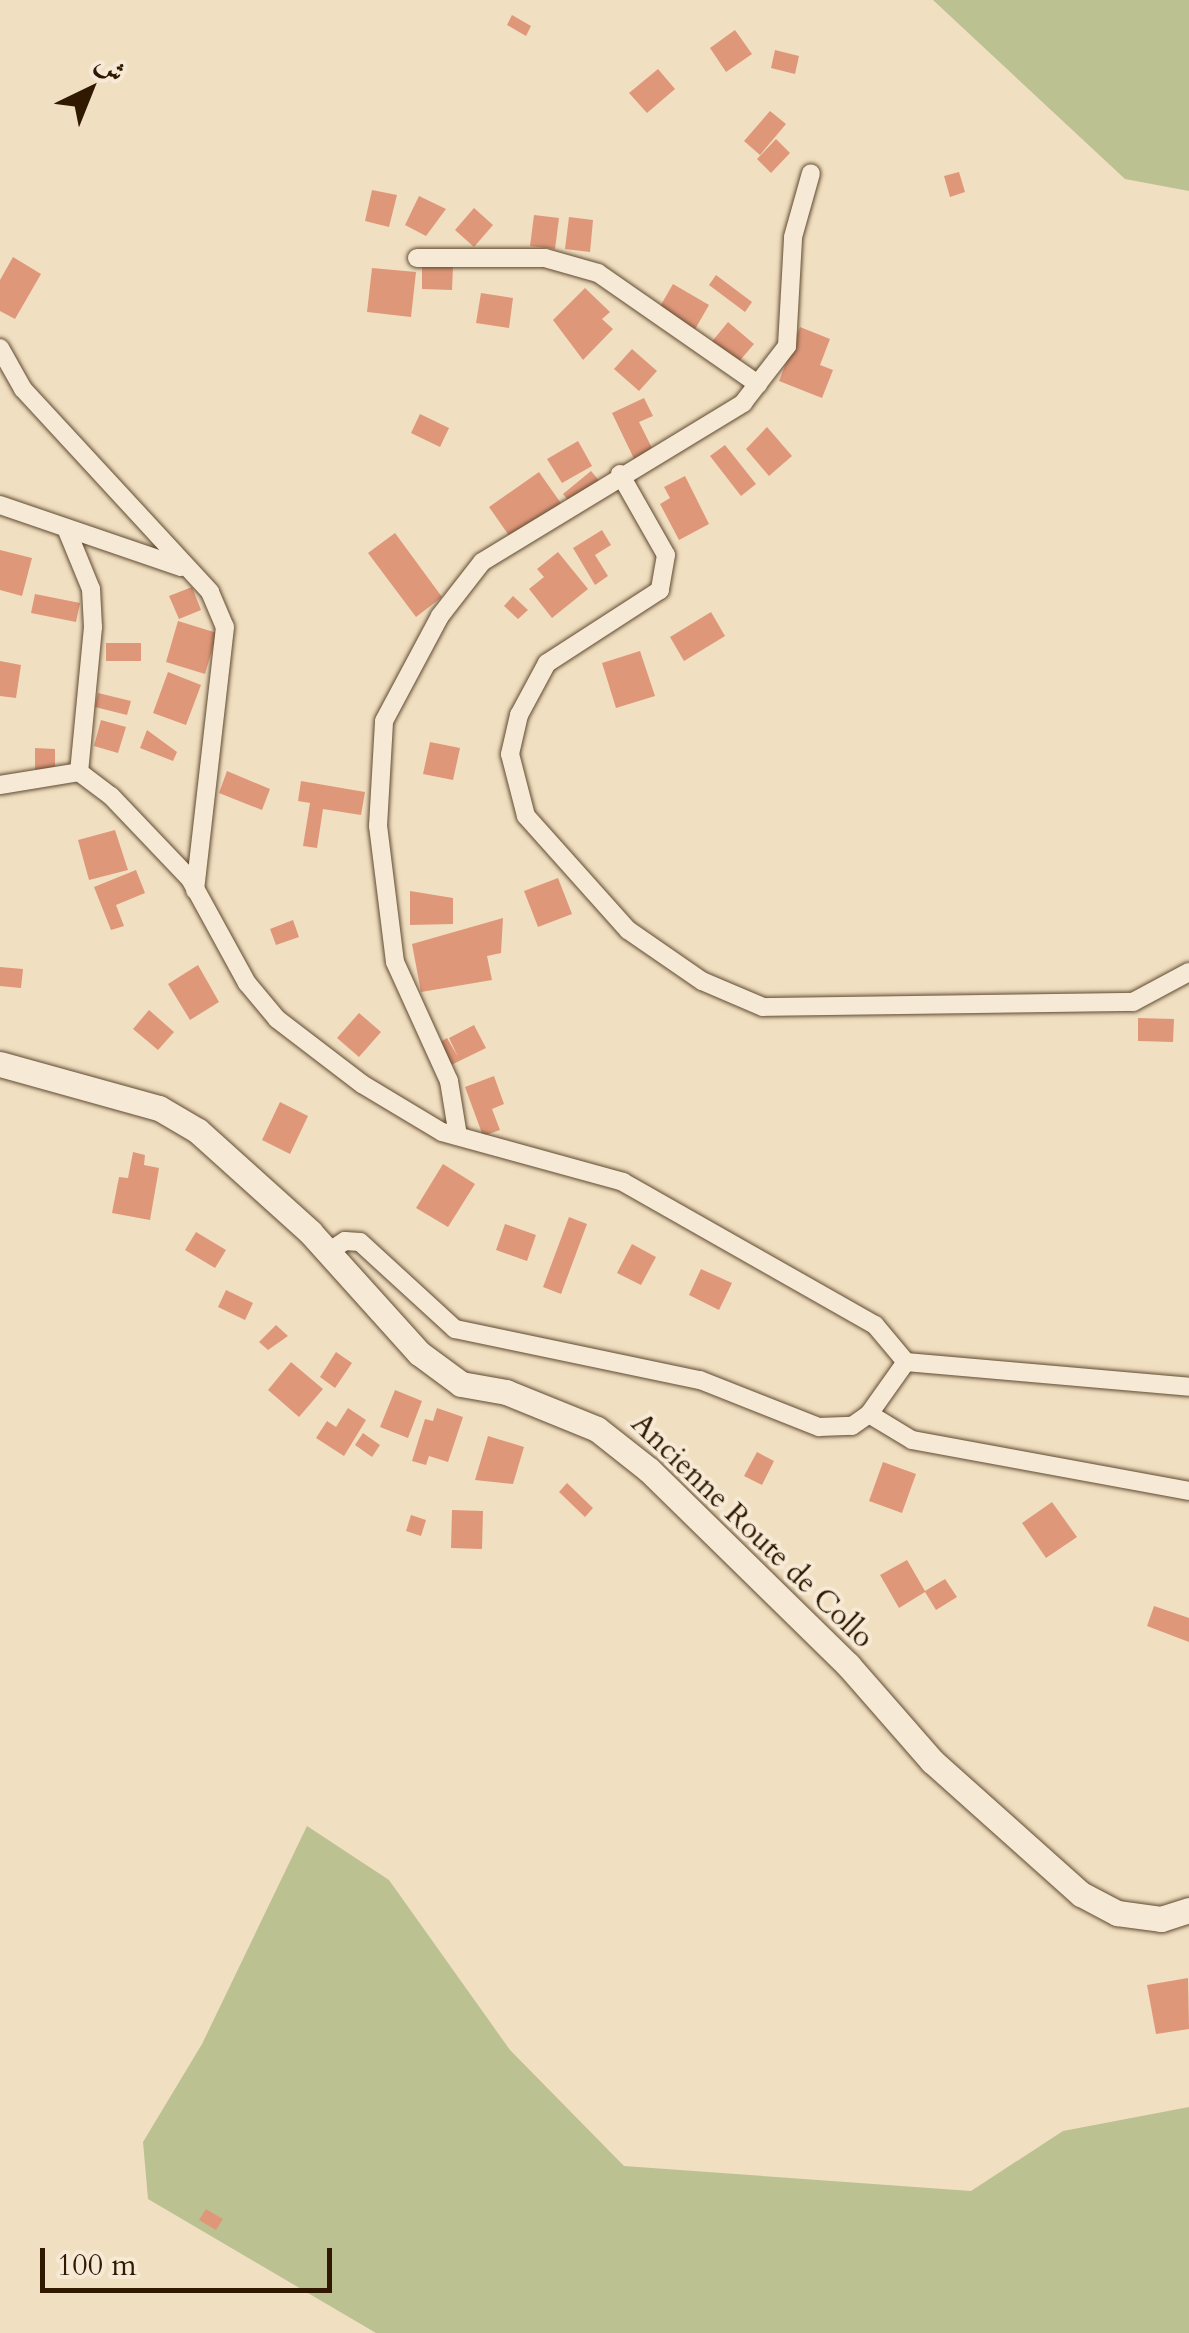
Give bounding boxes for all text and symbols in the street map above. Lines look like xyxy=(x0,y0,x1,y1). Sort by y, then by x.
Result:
north arrow xyxy=(40,40,140,140)
text: ش xyxy=(87,45,134,91)
street label: Ancienne Route de Collo xyxy=(623,1406,881,1656)
scale bar xyxy=(45,2228,338,2290)
text: 100 m xyxy=(57,2245,137,2286)

